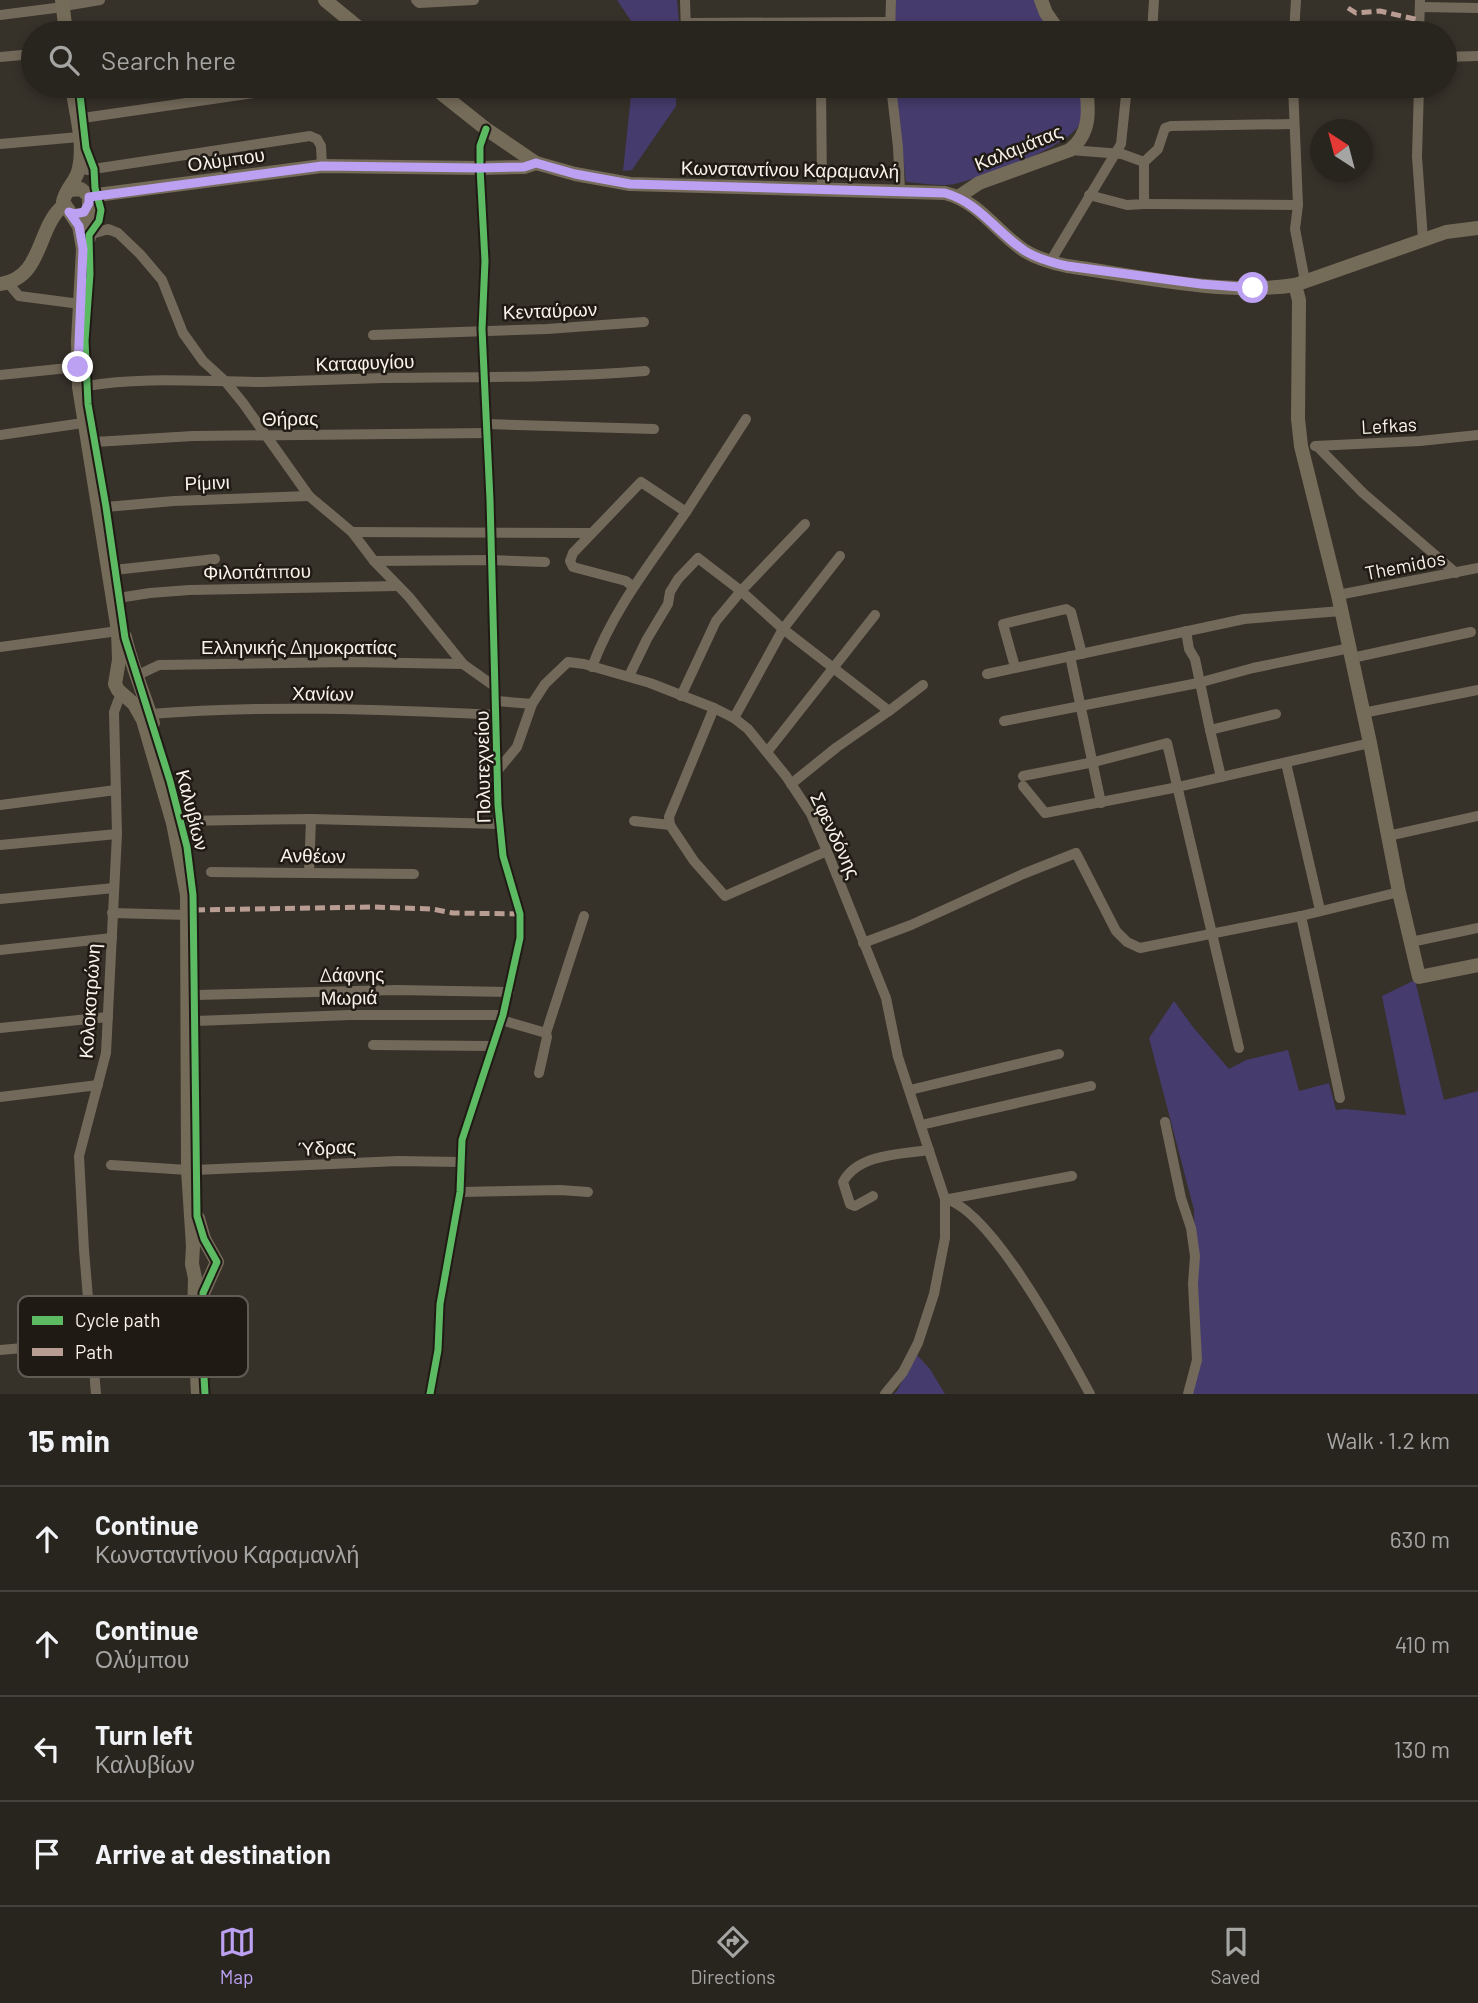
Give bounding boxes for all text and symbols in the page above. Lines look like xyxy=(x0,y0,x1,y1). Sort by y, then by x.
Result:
search box xyxy=(21,21,1457,98)
icon: search xyxy=(45,41,83,79)
text: Search here xyxy=(101,44,236,75)
street label: Καλαμάτας xyxy=(971,119,1065,175)
north arrow xyxy=(1310,119,1373,182)
street label: Ολύμπου xyxy=(186,142,266,176)
street label: Κωνσταντίνου Καραμανλή xyxy=(681,156,899,182)
route start xyxy=(1237,272,1268,303)
street label: Κενταύρων xyxy=(502,297,598,323)
street label: Καταφυγίου xyxy=(315,349,415,375)
route end xyxy=(62,351,93,382)
street label: Θήρας xyxy=(262,406,318,430)
street label: Lefkas xyxy=(1361,412,1417,438)
street label: Ρίμινι xyxy=(184,470,230,494)
street label: Themidos xyxy=(1363,546,1447,584)
street label: Φιλοπάππου xyxy=(203,559,311,583)
street label: Ελληνικής Δημοκρατίας xyxy=(201,635,397,658)
street label: Χανίων xyxy=(292,681,354,705)
street label: Πολυτεχνείου xyxy=(470,711,494,823)
street label: Καλυβίων xyxy=(172,767,214,853)
street label: Σφενδόνης xyxy=(806,788,866,882)
street label: Ανθέων xyxy=(280,843,346,867)
street label: Κολοκοτρώνη xyxy=(74,943,104,1059)
street label: Δάφνης xyxy=(319,962,385,986)
street label: Μωριά xyxy=(320,985,378,1009)
street label: Ύδρας xyxy=(298,1134,356,1160)
legend xyxy=(18,1296,248,1377)
text: Cycle path xyxy=(75,1308,160,1331)
text: Path xyxy=(75,1340,113,1363)
text: 15 min xyxy=(28,1422,110,1458)
text: Walk · 1.2 km xyxy=(1326,1426,1450,1454)
text: Continue xyxy=(95,1509,199,1540)
icon: ahead xyxy=(28,1520,66,1558)
text: 630 m xyxy=(1390,1525,1450,1553)
text: Κωνσταντίνου Καραμανλή xyxy=(95,1540,359,1568)
text: Continue xyxy=(95,1614,199,1645)
icon: ahead xyxy=(28,1625,66,1663)
text: 410 m xyxy=(1395,1630,1450,1658)
text: Ολύμπου xyxy=(95,1645,189,1673)
text: Turn left xyxy=(95,1719,193,1750)
icon: left xyxy=(28,1730,66,1768)
text: 130 m xyxy=(1393,1735,1450,1763)
text: Καλυβίων xyxy=(95,1750,195,1778)
icon: arrive xyxy=(28,1835,66,1873)
text: Arrive at destination xyxy=(95,1838,331,1869)
tab: Map xyxy=(218,1923,256,1988)
tab: Directions xyxy=(691,1923,776,1988)
tab: Saved xyxy=(1211,1923,1260,1988)

